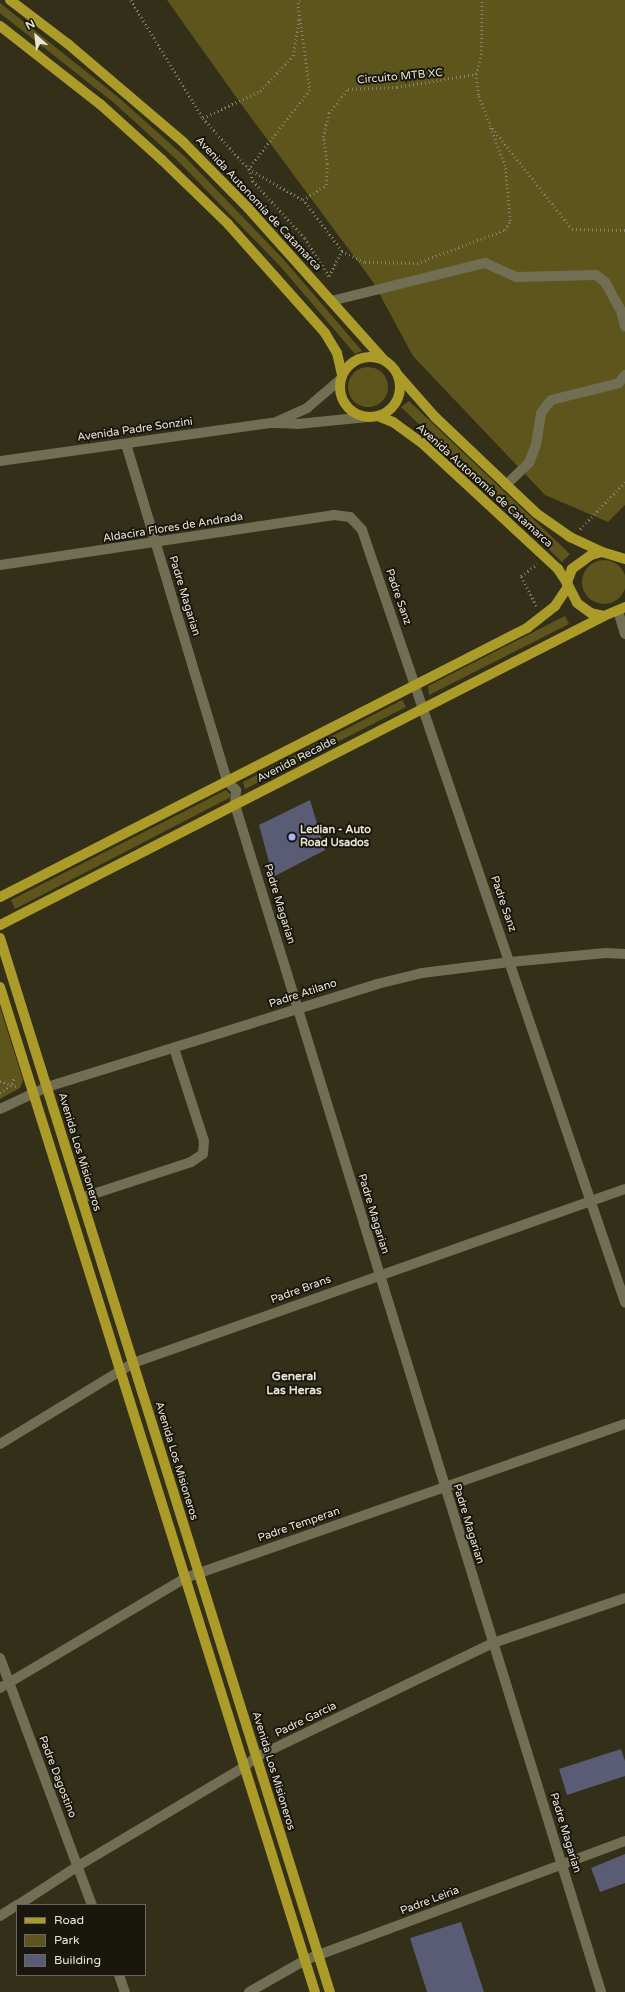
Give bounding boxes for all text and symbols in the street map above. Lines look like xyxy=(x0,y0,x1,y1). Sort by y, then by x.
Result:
north arrow xyxy=(16,16,56,56)
text: N xyxy=(23,17,37,33)
street label: Circuito MTB XC xyxy=(357,67,443,87)
street label: Avenida Autonomía de Catamarca xyxy=(192,134,324,274)
street label: Avenida Padre Sonzini xyxy=(76,415,194,445)
street label: Avenida Autonomía de Catamarca xyxy=(413,421,555,551)
street label: Aldacira Flores de Andrada xyxy=(102,510,244,546)
street label: Padre Magarian xyxy=(166,554,202,638)
street label: Padre Sanz xyxy=(382,567,414,627)
street label: Avenida Recalde xyxy=(255,734,339,786)
place label: Ledian - Auto Road Usados xyxy=(300,824,371,850)
marker: Ledian - Auto Road Usados xyxy=(287,832,297,842)
street label: Padre Magarian xyxy=(261,862,297,946)
street label: Padre Sanz xyxy=(487,874,519,934)
street label: Padre Atilano xyxy=(267,977,339,1011)
street label: Avenida Los Misioneros xyxy=(55,1091,103,1213)
street label: Padre Magarian xyxy=(355,1172,391,1256)
street label: Padre Brans xyxy=(269,1273,333,1307)
district label: General Las Heras xyxy=(266,1370,322,1398)
street label: Avenida Los Misioneros xyxy=(152,1400,200,1522)
street label: Padre Magarian xyxy=(450,1482,486,1566)
street label: Padre Temperan xyxy=(256,1505,342,1545)
street label: Padre García xyxy=(273,1699,339,1741)
street label: Avenida Los Misioneros xyxy=(249,1710,297,1832)
street label: Padre Dagostino xyxy=(35,1734,79,1820)
street label: Padre Magarian xyxy=(547,1791,583,1875)
street label: Padre Leiria xyxy=(399,1884,461,1918)
legend xyxy=(16,1904,146,1976)
text: Road xyxy=(54,1913,84,1927)
text: Park xyxy=(54,1933,80,1947)
text: Building xyxy=(54,1953,101,1967)

